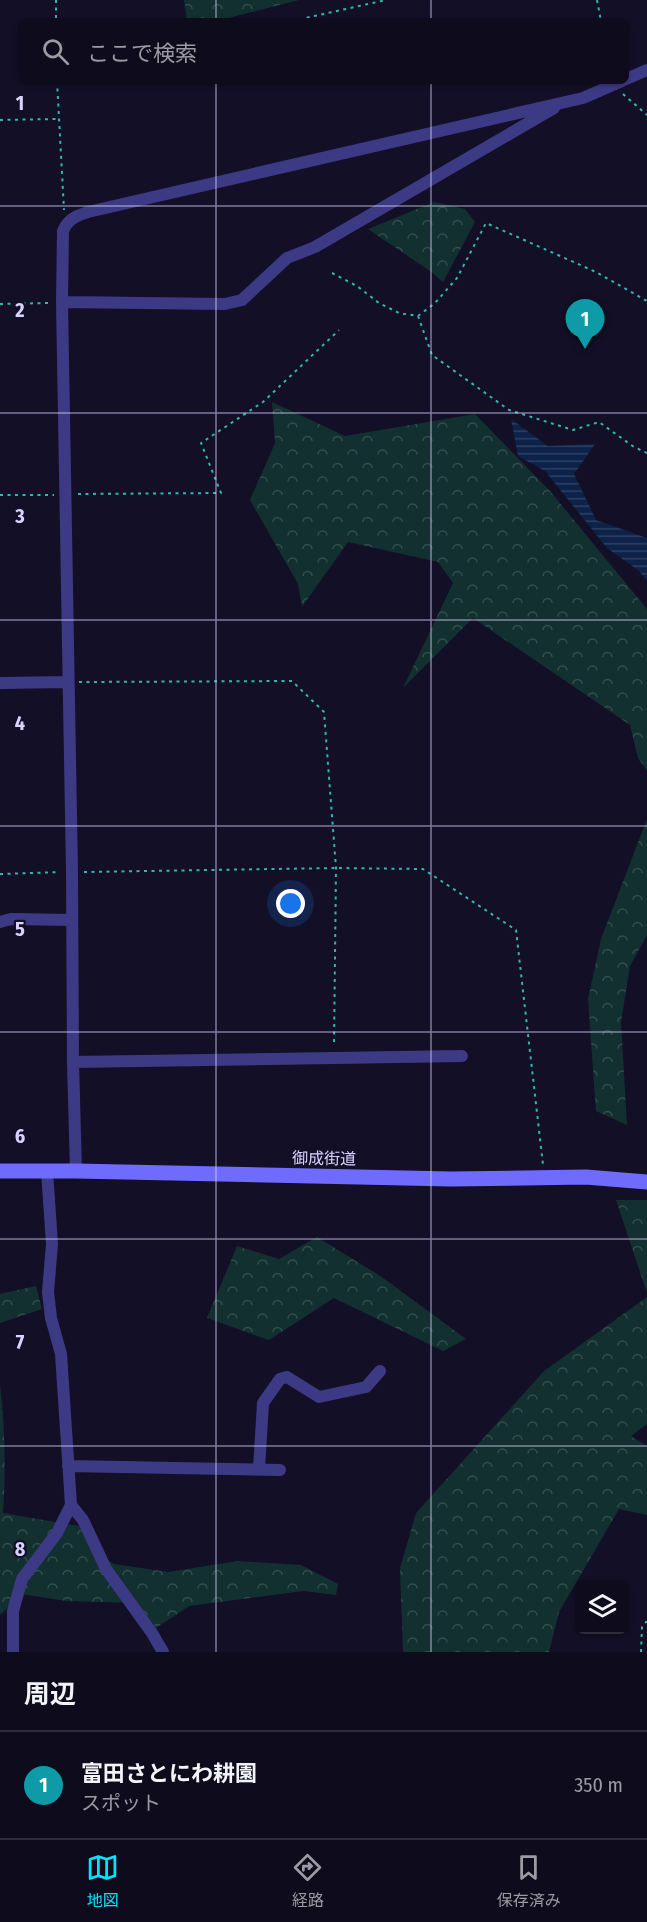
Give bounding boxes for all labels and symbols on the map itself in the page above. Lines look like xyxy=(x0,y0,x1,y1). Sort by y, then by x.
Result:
text: 1 xyxy=(16,91,24,115)
text: 2 xyxy=(14,298,25,322)
pin: 1 xyxy=(566,300,604,349)
text: 3 xyxy=(14,504,25,528)
text: 4 xyxy=(15,711,25,735)
your location xyxy=(276,889,305,918)
text: 5 xyxy=(15,917,25,941)
text: 6 xyxy=(15,1124,25,1148)
street label: 御成街道 xyxy=(292,1148,356,1169)
text: 7 xyxy=(16,1330,25,1354)
text: 8 xyxy=(15,1537,26,1561)

